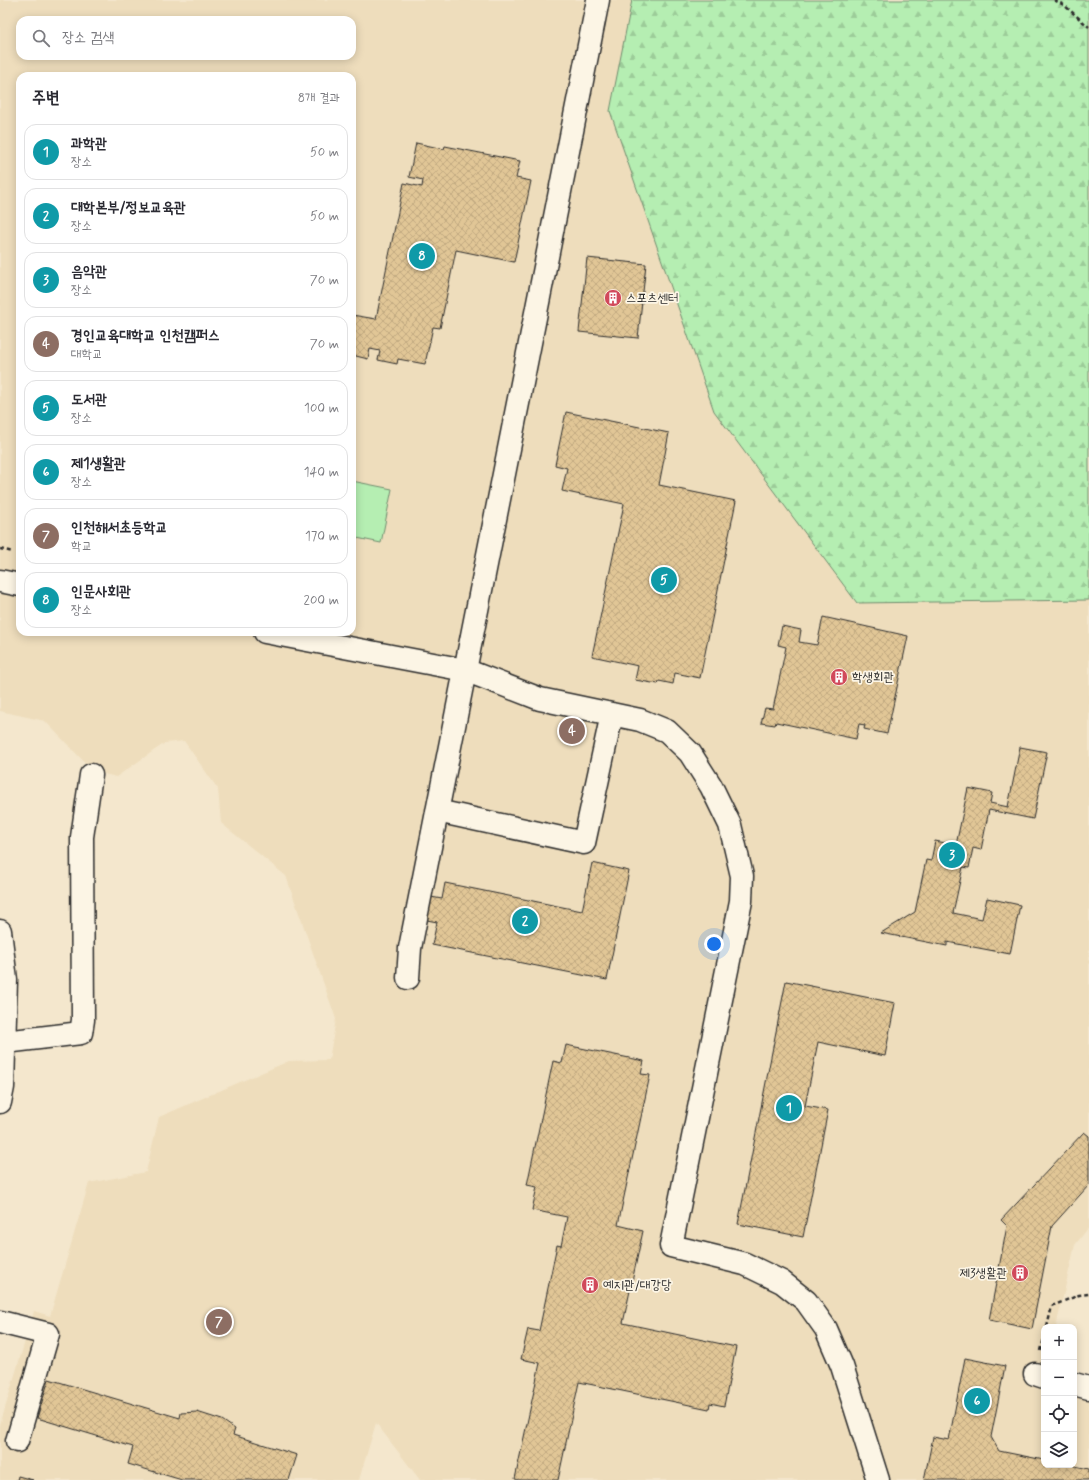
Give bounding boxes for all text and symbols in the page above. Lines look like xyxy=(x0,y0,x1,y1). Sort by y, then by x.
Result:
search box xyxy=(16,16,356,60)
icon: search xyxy=(30,27,52,49)
text: 장소 검색 xyxy=(62,28,114,48)
text: 주변 xyxy=(32,87,59,109)
text: 8개 결과 xyxy=(298,90,340,107)
text: 과학관 xyxy=(71,134,107,154)
text: 1 xyxy=(43,144,49,161)
text: 50 m xyxy=(310,144,339,161)
text: 장소 xyxy=(71,154,92,171)
text: 대학본부/정보교육관 xyxy=(71,198,186,218)
text: 2 xyxy=(43,208,49,225)
text: 50 m xyxy=(310,208,339,225)
text: 장소 xyxy=(71,218,92,235)
pin: 8 xyxy=(409,241,435,271)
text: 음악관 xyxy=(71,262,107,282)
text: 3 xyxy=(43,272,49,289)
text: 70 m xyxy=(310,272,339,289)
text: 장소 xyxy=(71,282,92,299)
building icon: 스포츠센터 xyxy=(603,288,623,308)
place label: 스포츠센터 xyxy=(626,290,678,307)
text: 경인교육대학교 인천캠퍼스 xyxy=(71,326,220,346)
text: 4 xyxy=(42,336,50,353)
text: 70 m xyxy=(310,336,339,353)
text: 대학교 xyxy=(71,346,102,363)
text: 도서관 xyxy=(71,390,107,410)
text: 5 xyxy=(42,400,50,417)
text: 100 m xyxy=(304,400,339,417)
text: 장소 xyxy=(71,410,92,427)
text: 제1생활관 xyxy=(71,454,126,474)
text: 6 xyxy=(43,464,49,481)
text: 140 m xyxy=(304,464,339,481)
text: 장소 xyxy=(71,474,92,491)
text: 인천해서초등학교 xyxy=(71,518,168,538)
text: 7 xyxy=(42,528,50,545)
text: 170 m xyxy=(305,528,339,545)
text: 학교 xyxy=(71,538,92,555)
pin: 5 xyxy=(651,565,677,595)
text: 인문사회관 xyxy=(71,582,131,602)
text: 8 xyxy=(42,592,50,609)
text: 200 m xyxy=(304,592,339,609)
text: 장소 xyxy=(71,602,92,619)
building icon: 학생회관 xyxy=(829,667,849,687)
place label: 학생회관 xyxy=(852,669,894,686)
pin: 4 xyxy=(559,716,585,746)
pin: 3 xyxy=(939,840,965,870)
pin: 2 xyxy=(512,906,538,936)
your location xyxy=(704,934,724,954)
pin: 1 xyxy=(776,1093,802,1123)
building icon: 제3생활관 xyxy=(1010,1263,1030,1283)
place label: 제3생활관 xyxy=(959,1265,1007,1282)
building icon: 예지관/대강당 xyxy=(580,1275,600,1295)
place label: 예지관/대강당 xyxy=(603,1277,672,1294)
pin: 7 xyxy=(206,1307,232,1337)
map controls xyxy=(1041,1324,1077,1468)
button: + xyxy=(1041,1324,1077,1360)
button: − xyxy=(1041,1360,1077,1396)
pin: 6 xyxy=(964,1386,990,1416)
button: locate xyxy=(1041,1396,1077,1432)
button: layers xyxy=(1041,1432,1077,1468)

